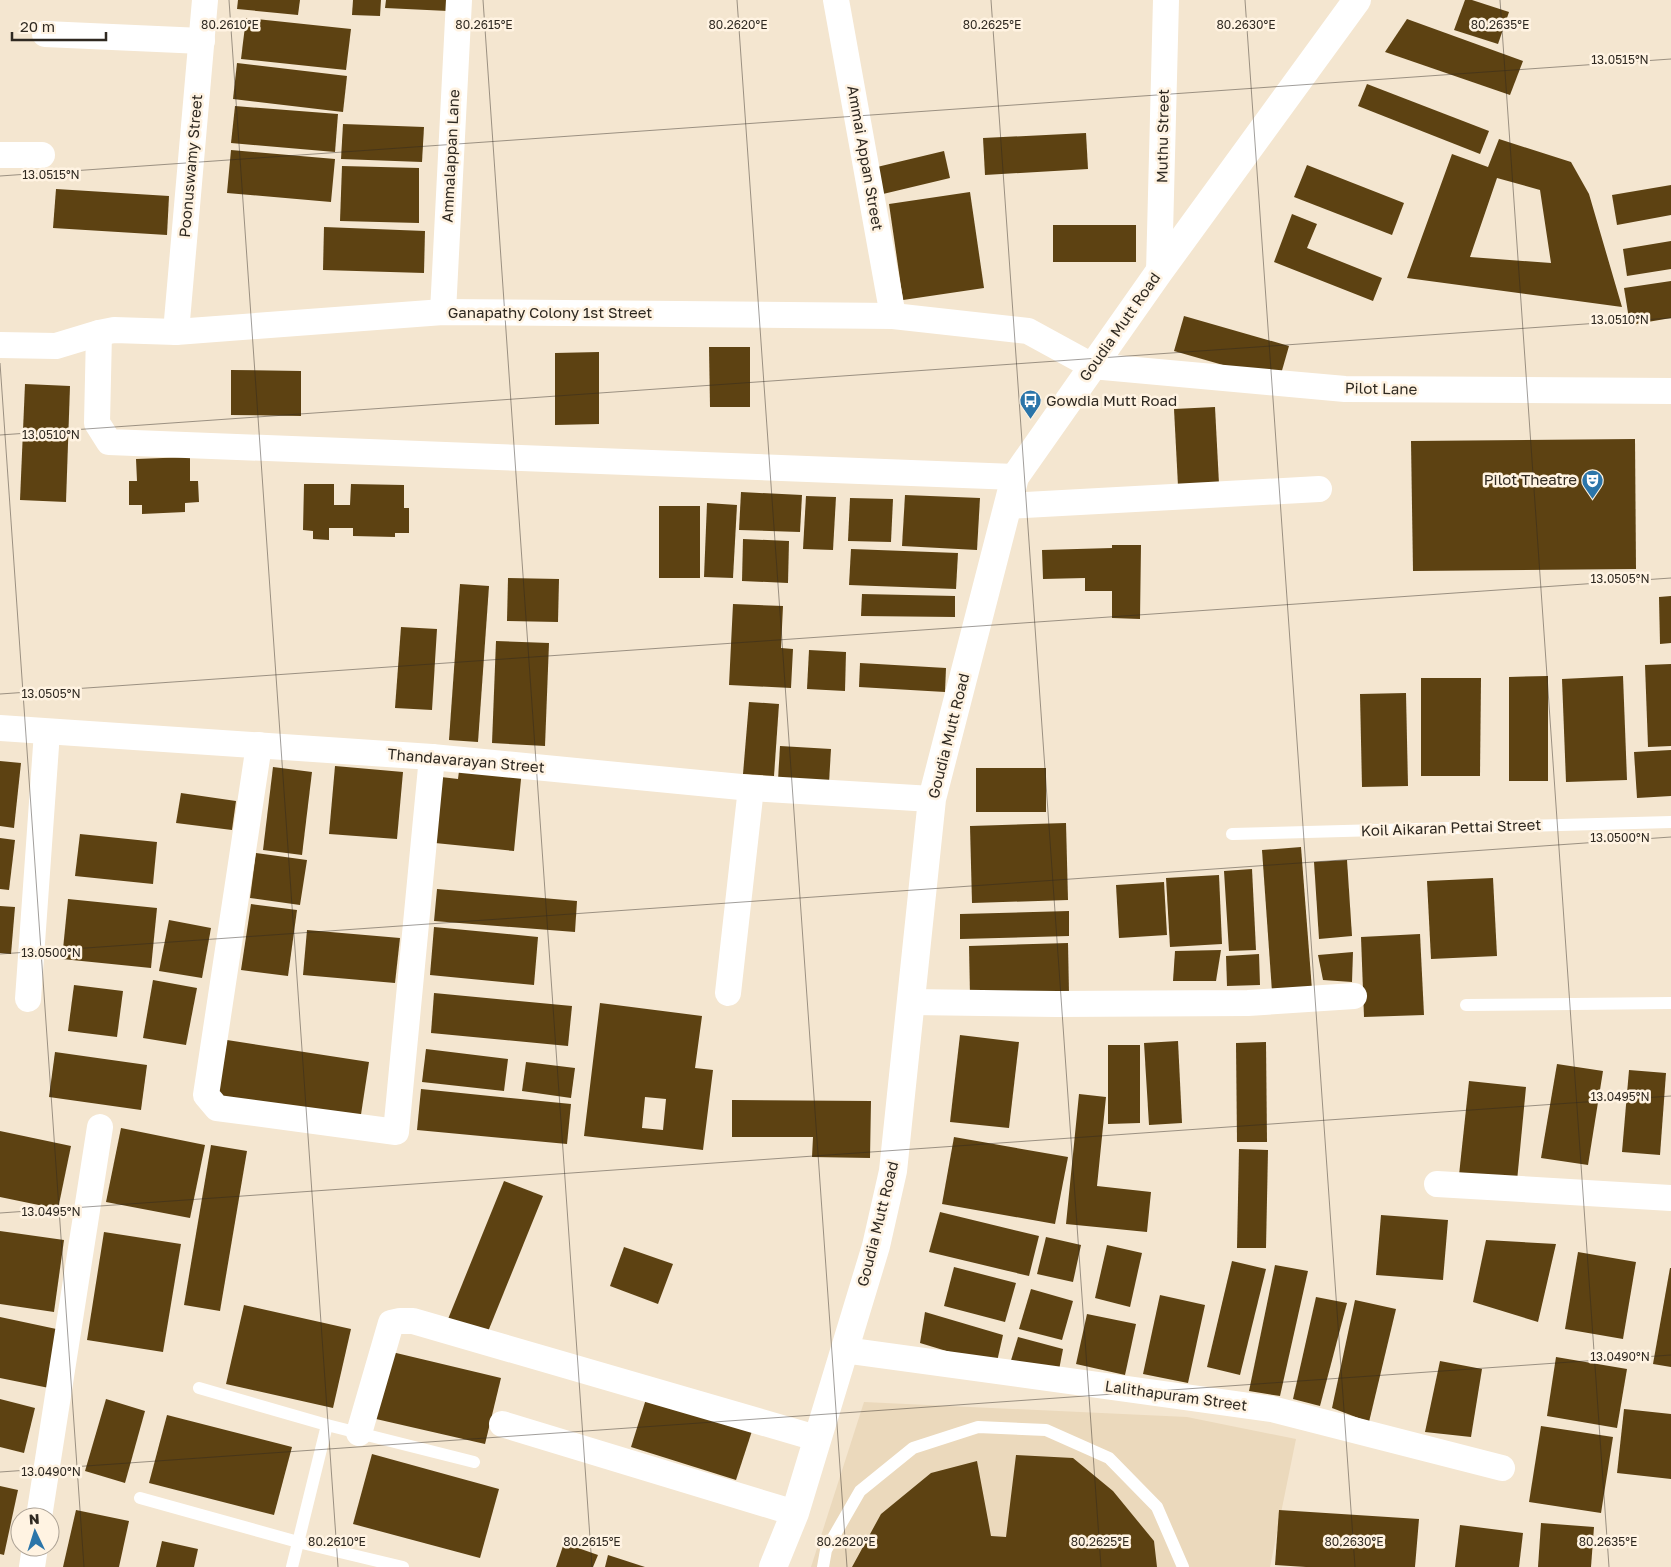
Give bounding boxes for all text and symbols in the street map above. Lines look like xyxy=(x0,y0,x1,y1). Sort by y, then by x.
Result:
scale bar xyxy=(12,10,106,42)
text: 20 m xyxy=(20,17,55,35)
text: 80.2610°E xyxy=(201,17,259,32)
text: 80.2615°E xyxy=(455,17,513,32)
text: 80.2620°E xyxy=(709,17,767,32)
text: 80.2625°E xyxy=(963,17,1021,32)
text: 80.2630°E xyxy=(1216,17,1276,32)
text: 80.2635°E xyxy=(1471,17,1529,32)
text: 13.0515°N xyxy=(1591,52,1649,67)
street label: Ammai Appan Street xyxy=(844,84,888,232)
street label: Ammalappan Lane xyxy=(438,89,462,223)
street label: Muthu Street xyxy=(1152,89,1172,183)
street label: Poonuswamy Street xyxy=(175,94,205,238)
text: 13.0515°N xyxy=(22,167,80,182)
street label: Goudia Mutt Road xyxy=(1075,269,1163,384)
street label: Ganapathy Colony 1st Street xyxy=(448,303,652,321)
text: 13.0510°N xyxy=(1591,312,1649,327)
street label: Pilot Lane xyxy=(1345,378,1418,398)
bus stop icon: Gowdia Mutt Road xyxy=(1018,389,1042,420)
place label: Gowdia Mutt Road xyxy=(1046,391,1177,409)
text: 13.0510°N xyxy=(22,427,80,442)
theatre icon: Pilot Theatre xyxy=(1581,468,1605,499)
place label: Pilot Theatre xyxy=(1484,470,1577,488)
text: 13.0505°N xyxy=(1590,571,1650,586)
street label: Goudia Mutt Road xyxy=(924,671,972,800)
text: 13.0505°N xyxy=(21,686,81,701)
street label: Thandavarayan Street xyxy=(387,744,545,776)
street label: Koil Aikaran Pettai Street xyxy=(1360,815,1541,839)
text: 13.0500°N xyxy=(1590,830,1650,845)
text: 13.0500°N xyxy=(21,945,81,960)
text: 13.0495°N xyxy=(1590,1089,1650,1104)
street label: Goudia Mutt Road xyxy=(853,1159,901,1288)
text: 13.0495°N xyxy=(21,1204,81,1219)
text: 13.0490°N xyxy=(1590,1349,1650,1364)
street label: Lalithapuram Street xyxy=(1104,1376,1248,1414)
text: 13.0490°N xyxy=(21,1464,81,1479)
north arrow xyxy=(10,1507,60,1557)
text: N xyxy=(28,1510,40,1527)
text: 80.2610°E xyxy=(308,1534,366,1549)
text: 80.2615°E xyxy=(563,1534,621,1549)
text: 80.2620°E xyxy=(817,1534,875,1549)
text: 80.2625°E xyxy=(1071,1534,1129,1549)
text: 80.2630°E xyxy=(1324,1534,1384,1549)
text: 80.2635°E xyxy=(1579,1534,1637,1549)

